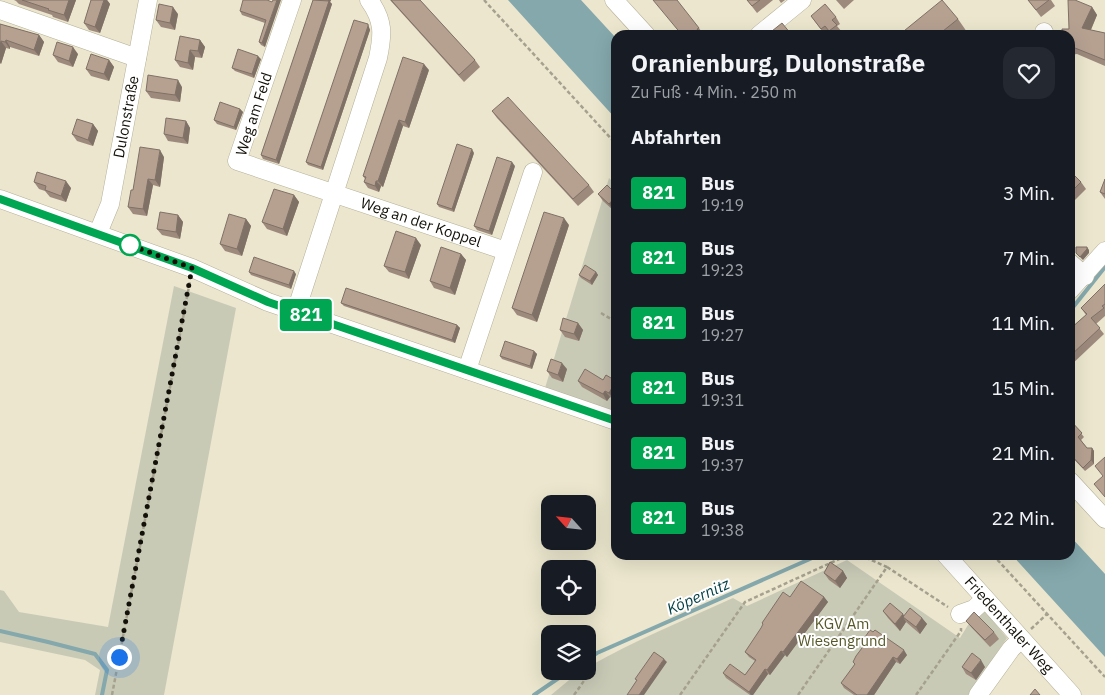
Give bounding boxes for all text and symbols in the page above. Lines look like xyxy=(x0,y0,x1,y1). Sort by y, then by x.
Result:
text: Oranienburg, Dulonstraße xyxy=(631,47,925,79)
button: heart xyxy=(1003,47,1055,99)
street label: Weg am Feld xyxy=(231,70,276,158)
street label: Dulonstraße xyxy=(109,74,143,160)
text: Zu Fuß · 4 Min. · 250 m xyxy=(631,82,797,102)
text: Abfahrten xyxy=(631,125,721,149)
text: Bus xyxy=(701,171,735,195)
text: 821 xyxy=(642,181,675,204)
text: 3 Min. xyxy=(1003,181,1055,205)
street label: Weg an der Koppel xyxy=(358,193,484,251)
text: 19:19 xyxy=(701,195,744,215)
unlabelled marker xyxy=(119,234,141,256)
text: Bus xyxy=(701,236,735,260)
text: 821 xyxy=(642,246,675,269)
text: 7 Min. xyxy=(1003,246,1055,270)
text: 19:23 xyxy=(701,260,744,280)
line badge: 821 xyxy=(277,299,335,331)
text: Bus xyxy=(701,301,735,325)
text: 821 xyxy=(290,303,322,326)
text: 821 xyxy=(642,311,675,334)
text: 11 Min. xyxy=(992,311,1055,335)
text: 19:27 xyxy=(701,325,744,345)
text: Bus xyxy=(701,366,735,390)
text: 821 xyxy=(642,376,675,399)
text: 15 Min. xyxy=(992,376,1055,400)
text: 19:31 xyxy=(701,390,744,410)
text: Bus xyxy=(701,431,735,455)
text: 821 xyxy=(642,441,675,464)
text: 21 Min. xyxy=(992,441,1055,465)
text: 19:37 xyxy=(701,455,744,475)
north arrow xyxy=(541,495,596,550)
map controls xyxy=(541,495,596,680)
text: Bus xyxy=(701,496,735,520)
text: 821 xyxy=(642,506,675,529)
text: 22 Min. xyxy=(992,506,1055,530)
text: 19:38 xyxy=(701,520,744,540)
button: locate xyxy=(541,560,596,615)
street label: Friedenthaler Weg xyxy=(961,572,1058,677)
water label: Köpernitz xyxy=(663,573,733,619)
park label: KGV Am Wiesengrund xyxy=(798,614,886,650)
button: layers xyxy=(541,625,596,680)
your location xyxy=(107,645,132,670)

